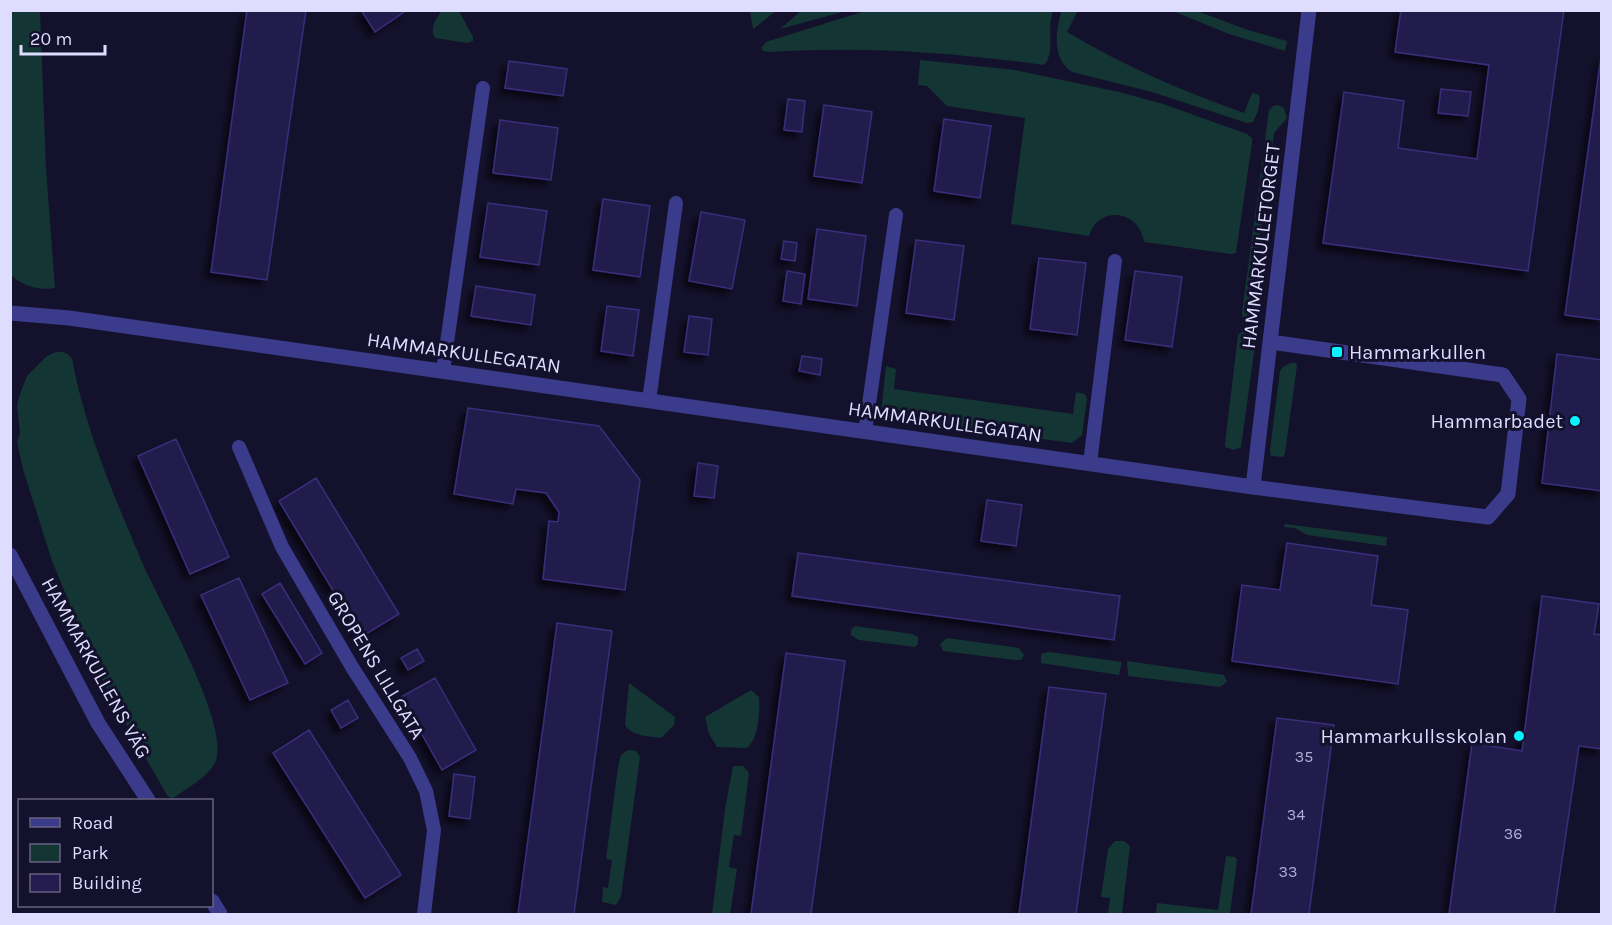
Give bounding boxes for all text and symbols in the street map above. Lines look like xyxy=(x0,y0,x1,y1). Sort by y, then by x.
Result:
scale bar xyxy=(21,18,105,56)
text: 20 m xyxy=(30,28,72,50)
street label: HAMMARKULLETORGET xyxy=(1237,142,1285,350)
street label: HAMMARKULLEGATAN xyxy=(366,328,562,378)
place label: Hammarkullen xyxy=(1349,341,1486,364)
marker: Hammarkullen xyxy=(1330,345,1344,359)
street label: HAMMARKULLEGATAN xyxy=(847,397,1043,447)
place label: Hammarbadet xyxy=(1430,410,1563,433)
marker: Hammarbadet xyxy=(1568,414,1582,428)
street label: HAMMARKULLENS VÄG xyxy=(37,574,155,762)
street label: GROPENS LILLGATA xyxy=(323,587,429,743)
place label: Hammarkullsskolan xyxy=(1320,725,1507,748)
marker: Hammarkullsskolan xyxy=(1512,729,1526,743)
house number: 35 xyxy=(1295,747,1313,766)
legend xyxy=(18,799,213,907)
house number: 34 xyxy=(1287,805,1305,824)
text: Road xyxy=(72,812,113,834)
house number: 36 xyxy=(1504,824,1522,843)
text: Park xyxy=(72,842,109,864)
house number: 33 xyxy=(1279,862,1297,881)
text: Building xyxy=(72,872,142,894)

